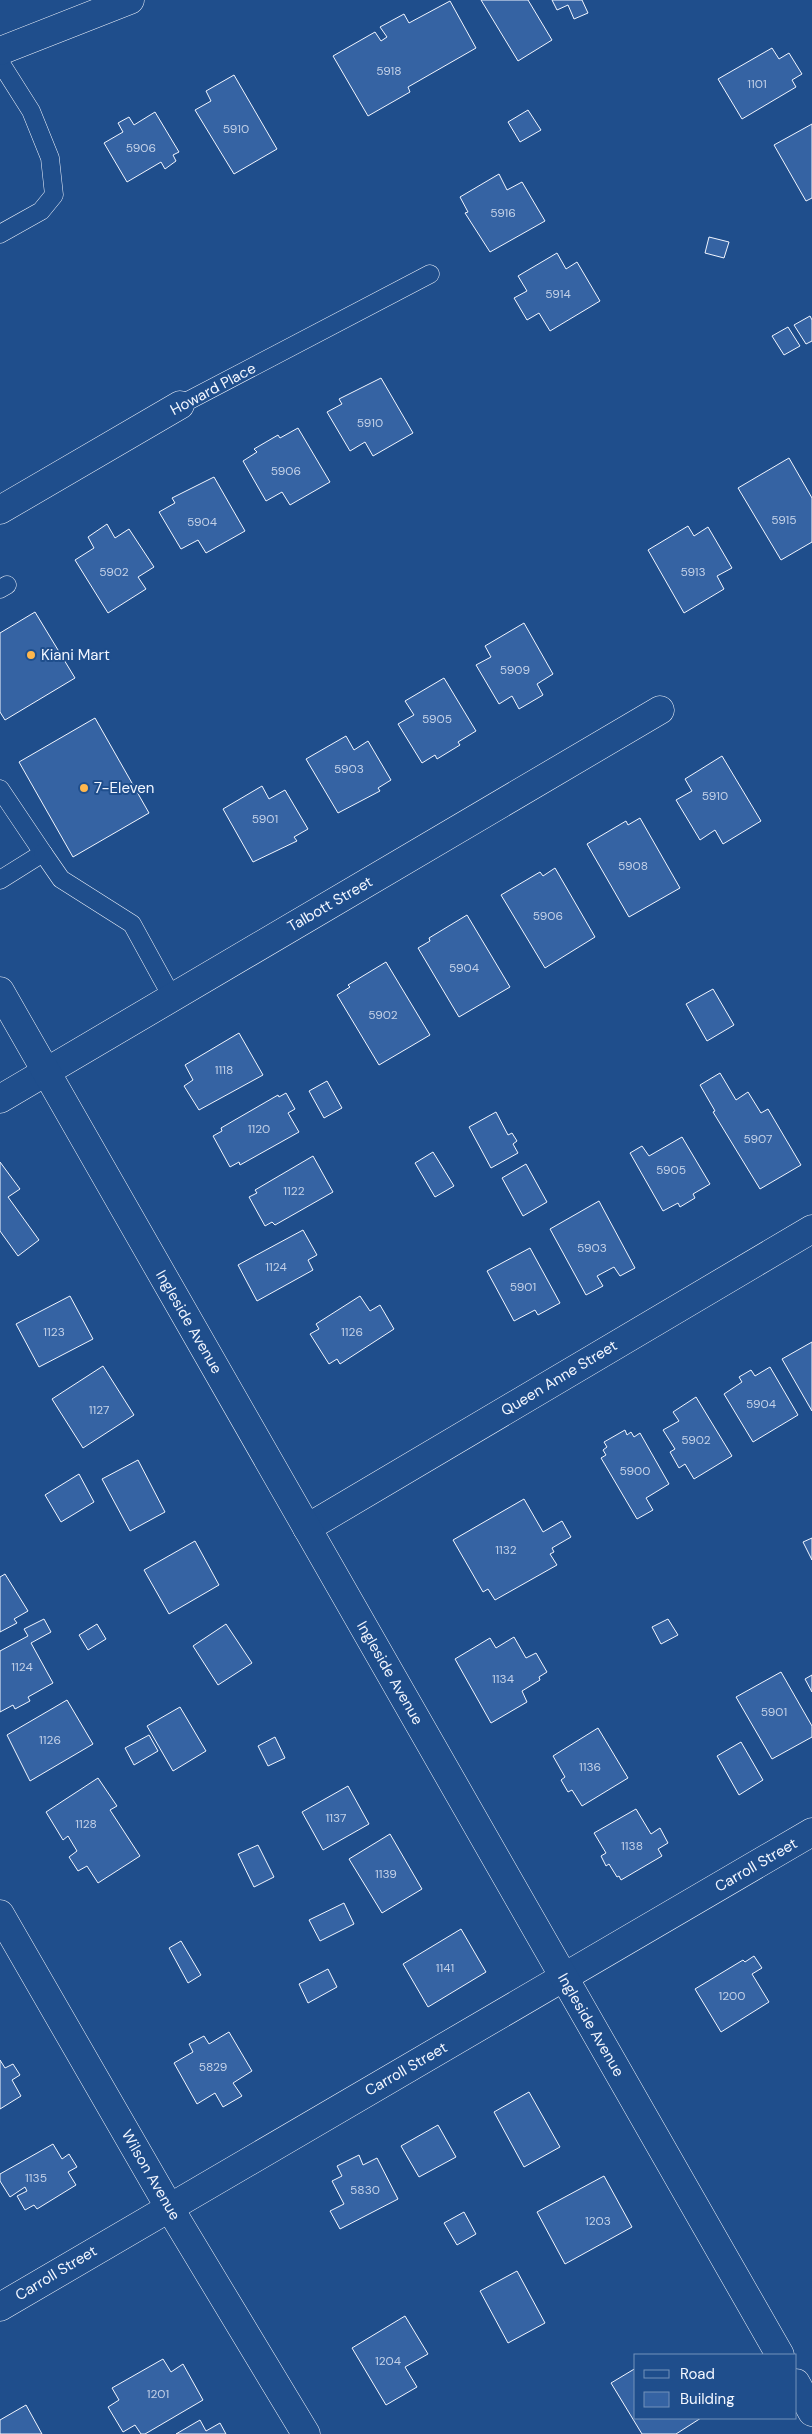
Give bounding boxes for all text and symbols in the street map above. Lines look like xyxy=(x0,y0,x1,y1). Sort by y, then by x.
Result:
house number: 5918 xyxy=(376,63,402,79)
house number: 1101 xyxy=(747,76,767,92)
house number: 5910 xyxy=(223,121,249,137)
house number: 5906 xyxy=(126,140,156,156)
house number: 5916 xyxy=(490,205,516,221)
house number: 5914 xyxy=(545,286,571,302)
street label: Howard Place xyxy=(167,358,259,420)
house number: 5910 xyxy=(357,415,383,431)
house number: 5906 xyxy=(271,463,301,479)
house number: 5915 xyxy=(771,512,797,528)
house number: 5904 xyxy=(187,514,217,530)
house number: 5902 xyxy=(99,564,129,580)
house number: 5913 xyxy=(680,564,706,580)
place label: Kiani Mart xyxy=(41,645,110,665)
marker: Kiani Mart xyxy=(25,649,37,661)
house number: 5909 xyxy=(500,662,530,678)
house number: 5905 xyxy=(422,711,452,727)
house number: 5903 xyxy=(334,761,364,777)
place label: 7-Eleven xyxy=(94,778,154,798)
marker: 7-Eleven xyxy=(78,782,90,794)
house number: 5910 xyxy=(702,788,728,804)
house number: 5901 xyxy=(252,811,278,827)
house number: 5908 xyxy=(618,858,648,874)
street label: Talbott Street xyxy=(284,872,376,936)
house number: 5906 xyxy=(533,908,563,924)
house number: 5904 xyxy=(449,960,479,976)
house number: 5902 xyxy=(368,1007,398,1023)
house number: 1118 xyxy=(215,1062,233,1078)
house number: 1120 xyxy=(248,1121,270,1137)
house number: 5907 xyxy=(744,1131,772,1147)
house number: 5905 xyxy=(656,1162,686,1178)
house number: 1122 xyxy=(283,1183,305,1199)
house number: 5903 xyxy=(577,1240,607,1256)
house number: 1124 xyxy=(265,1259,287,1275)
street label: Ingleside Avenue xyxy=(151,1267,227,1377)
house number: 5901 xyxy=(510,1279,536,1295)
house number: 1123 xyxy=(43,1324,65,1340)
house number: 1126 xyxy=(341,1324,363,1340)
street label: Queen Anne Street xyxy=(497,1335,621,1421)
house number: 5904 xyxy=(746,1396,776,1412)
house number: 1127 xyxy=(89,1402,109,1418)
house number: 5902 xyxy=(681,1432,711,1448)
house number: 5900 xyxy=(620,1463,650,1479)
house number: 1132 xyxy=(495,1542,517,1558)
street label: Ingleside Avenue xyxy=(352,1618,428,1728)
house number: 1124 xyxy=(11,1659,33,1675)
house number: 1134 xyxy=(492,1671,514,1687)
house number: 5901 xyxy=(761,1704,787,1720)
house number: 1126 xyxy=(39,1732,61,1748)
house number: 1136 xyxy=(579,1759,601,1775)
house number: 1137 xyxy=(326,1810,346,1826)
house number: 1128 xyxy=(75,1816,97,1832)
street label: Carroll Street xyxy=(711,1833,801,1897)
house number: 1138 xyxy=(621,1838,643,1854)
house number: 1139 xyxy=(375,1866,397,1882)
house number: 1141 xyxy=(436,1960,454,1976)
street label: Ingleside Avenue xyxy=(553,1970,629,2080)
house number: 1200 xyxy=(719,1988,745,2004)
street label: Carroll Street xyxy=(361,2037,451,2101)
house number: 5829 xyxy=(199,2059,227,2075)
street label: Wilson Avenue xyxy=(117,2126,185,2224)
house number: 1135 xyxy=(25,2170,47,2186)
house number: 5830 xyxy=(350,2182,380,2198)
house number: 1203 xyxy=(585,2213,611,2229)
street label: Carroll Street xyxy=(11,2241,101,2305)
house number: 1204 xyxy=(375,2353,401,2369)
legend xyxy=(634,2354,797,2419)
text: Road xyxy=(680,2364,715,2384)
house number: 1201 xyxy=(147,2386,169,2402)
text: Building xyxy=(680,2389,735,2409)

